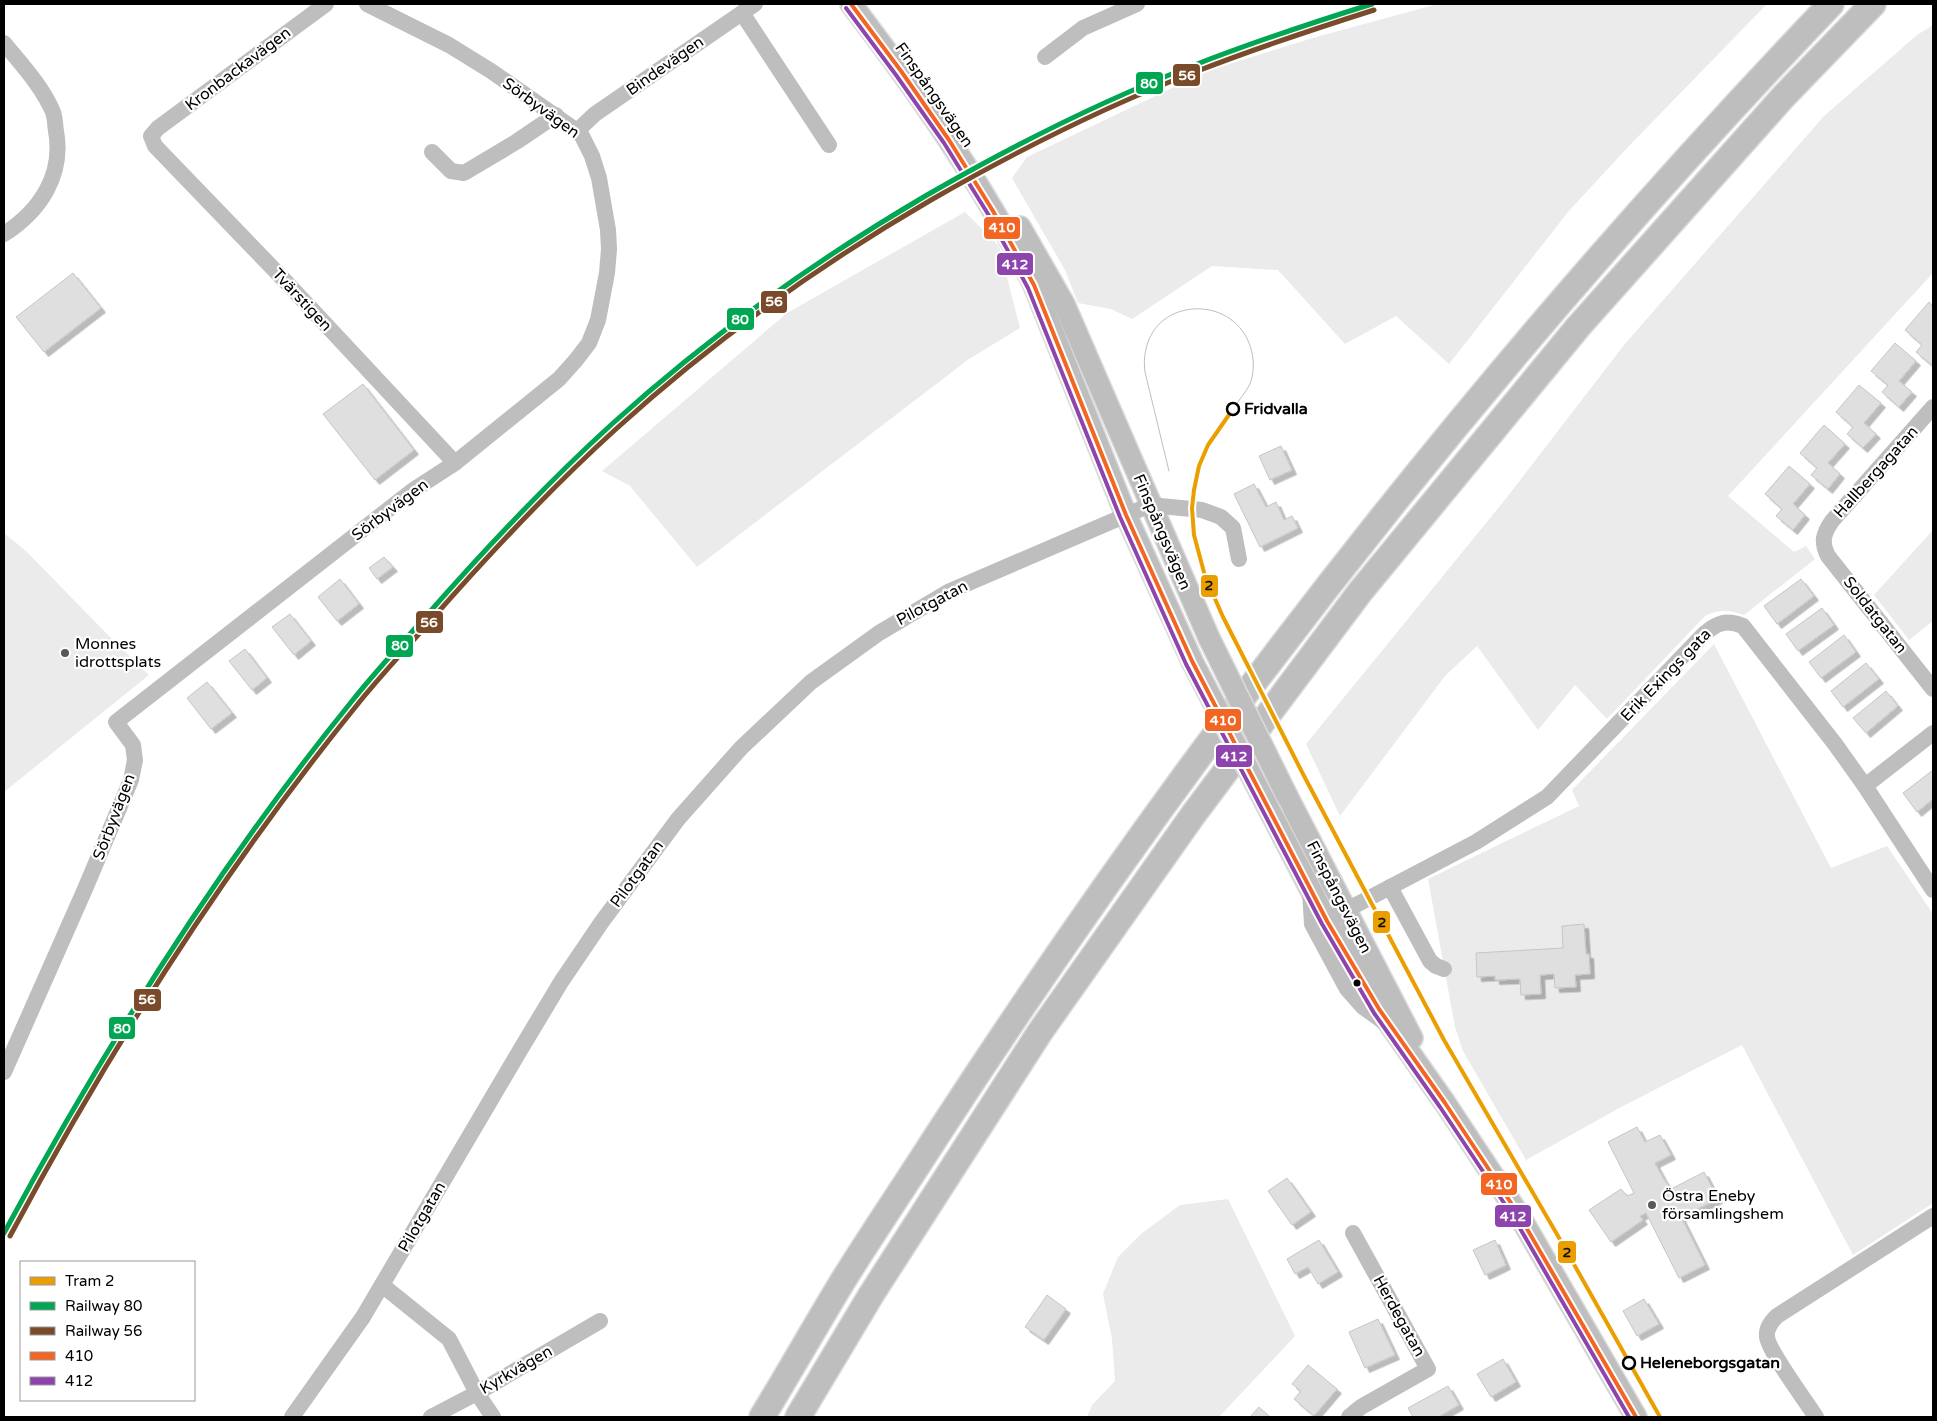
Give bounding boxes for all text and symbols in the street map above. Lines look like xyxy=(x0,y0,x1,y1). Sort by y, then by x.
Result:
street label: Kronbackavägen xyxy=(181,23,295,115)
street label: Bindevägen xyxy=(622,32,708,100)
street label: Finspångsvägen xyxy=(890,39,978,151)
line badge: 56 xyxy=(1172,63,1201,87)
text: 56 xyxy=(1178,67,1196,84)
line badge: 80 xyxy=(1135,71,1164,95)
street label: Sörbyvägen xyxy=(498,73,584,143)
text: 80 xyxy=(1140,75,1158,92)
line badge: 410 xyxy=(983,216,1021,240)
text: 410 xyxy=(989,219,1015,236)
line badge: 412 xyxy=(996,252,1034,276)
text: 412 xyxy=(1002,256,1028,273)
street label: Tvärstigen xyxy=(268,264,336,336)
line badge: 56 xyxy=(760,290,788,314)
text: 56 xyxy=(765,293,783,310)
line badge: 80 xyxy=(726,307,755,331)
text: 80 xyxy=(731,311,749,328)
place label: Fridvalla xyxy=(1244,399,1308,419)
marker: Fridvalla xyxy=(1226,402,1240,416)
street label: Hallbergagatan xyxy=(1829,422,1923,522)
street label: Finspångsvägen xyxy=(1129,471,1195,593)
street label: Sörbyvägen xyxy=(348,475,432,545)
street label: Soldatgatan xyxy=(1839,573,1911,657)
line badge: 2 xyxy=(1200,574,1219,598)
street label: Pilotgatan xyxy=(893,576,971,630)
text: 2 xyxy=(1205,577,1214,594)
line badge: 56 xyxy=(415,610,444,634)
text: 56 xyxy=(420,614,438,631)
street label: Erik Exings gata xyxy=(1617,624,1715,726)
place label: Monnes idrottsplats xyxy=(75,634,161,672)
line badge: 80 xyxy=(385,634,414,658)
text: 80 xyxy=(391,637,409,654)
marker: Monnes idrottsplats xyxy=(59,647,71,659)
line badge: 410 xyxy=(1204,708,1242,732)
text: 410 xyxy=(1210,712,1236,729)
line badge: 412 xyxy=(1215,744,1253,768)
text: 412 xyxy=(1221,748,1247,765)
street label: Sörbyvägen xyxy=(88,771,140,863)
street label: Pilotgatan xyxy=(606,837,668,911)
street label: Finspångsvägen xyxy=(1302,837,1376,957)
line badge: 2 xyxy=(1372,910,1391,934)
text: 2 xyxy=(1378,914,1387,931)
unlabelled marker xyxy=(1352,978,1362,988)
line badge: 56 xyxy=(133,988,162,1012)
text: 56 xyxy=(138,991,156,1008)
line badge: 80 xyxy=(108,1016,136,1040)
text: 80 xyxy=(113,1020,131,1037)
line badge: 410 xyxy=(1480,1172,1518,1196)
text: 410 xyxy=(1486,1176,1512,1193)
street label: Pilotgatan xyxy=(394,1178,450,1256)
place label: Östra Eneby församlingshem xyxy=(1662,1186,1784,1224)
marker: Östra Eneby församlingshem xyxy=(1646,1199,1658,1211)
line badge: 412 xyxy=(1494,1204,1532,1228)
text: 412 xyxy=(1500,1208,1526,1225)
line badge: 2 xyxy=(1557,1240,1577,1264)
text: 2 xyxy=(1563,1244,1572,1261)
legend xyxy=(20,1261,195,1401)
text: Tram 2 xyxy=(65,1272,115,1290)
street label: Herdegatan xyxy=(1369,1272,1429,1360)
text: Railway 80 xyxy=(65,1297,142,1315)
text: Railway 56 xyxy=(65,1322,142,1340)
street label: Kyrkvägen xyxy=(476,1341,556,1399)
text: 410 xyxy=(65,1347,93,1365)
place label: Heleneborgsgatan xyxy=(1640,1353,1780,1373)
marker: Heleneborgsgatan xyxy=(1622,1356,1636,1370)
text: 412 xyxy=(65,1372,93,1390)

